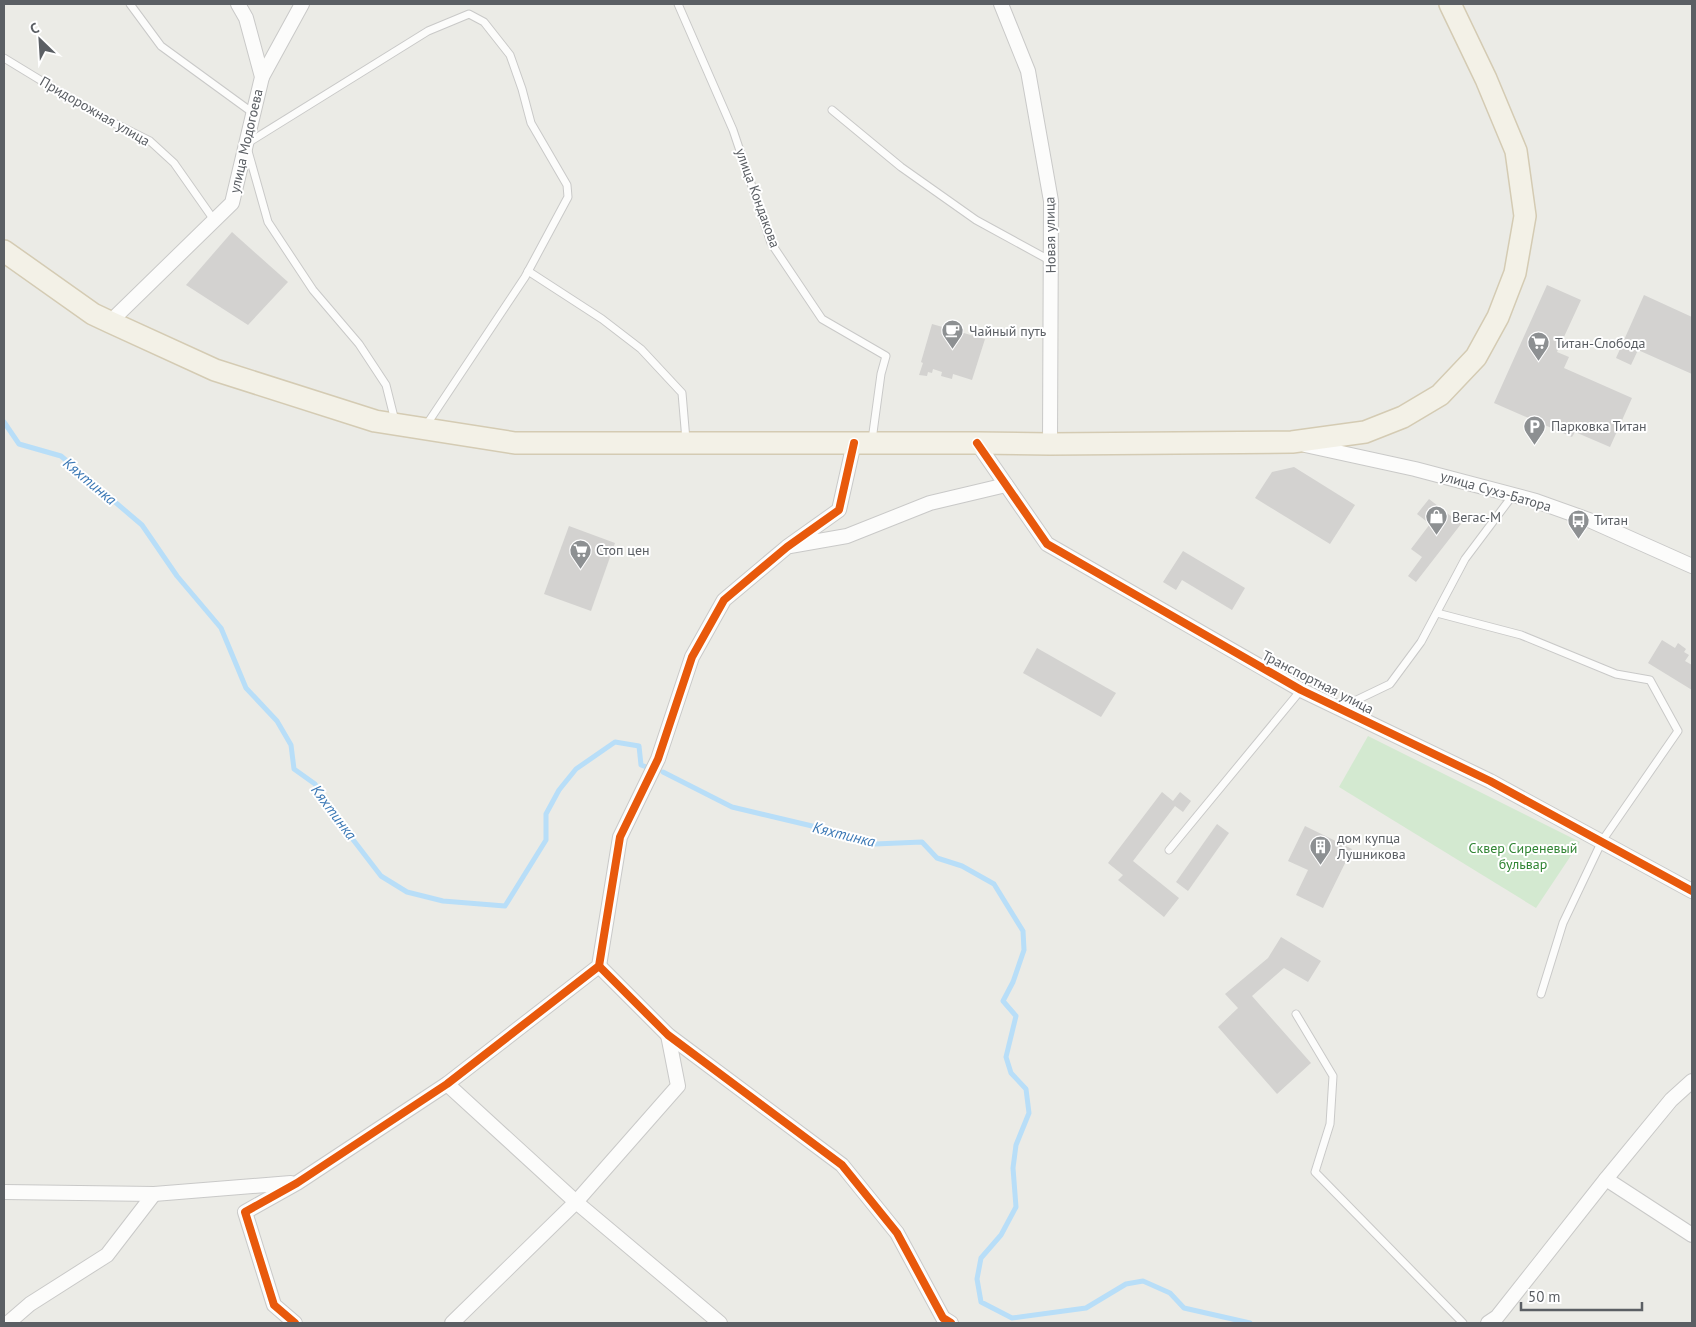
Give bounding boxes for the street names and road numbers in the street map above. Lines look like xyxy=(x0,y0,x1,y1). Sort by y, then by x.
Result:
street label: Придорожная улица xyxy=(37,72,153,150)
street label: улица Модогоева xyxy=(225,87,267,195)
street label: улица Кондакова xyxy=(732,146,784,250)
street label: Новая улица xyxy=(1040,196,1060,274)
street label: улица Сухэ-Батора xyxy=(1438,467,1554,515)
street label: Транспортная улица xyxy=(1259,646,1377,718)

